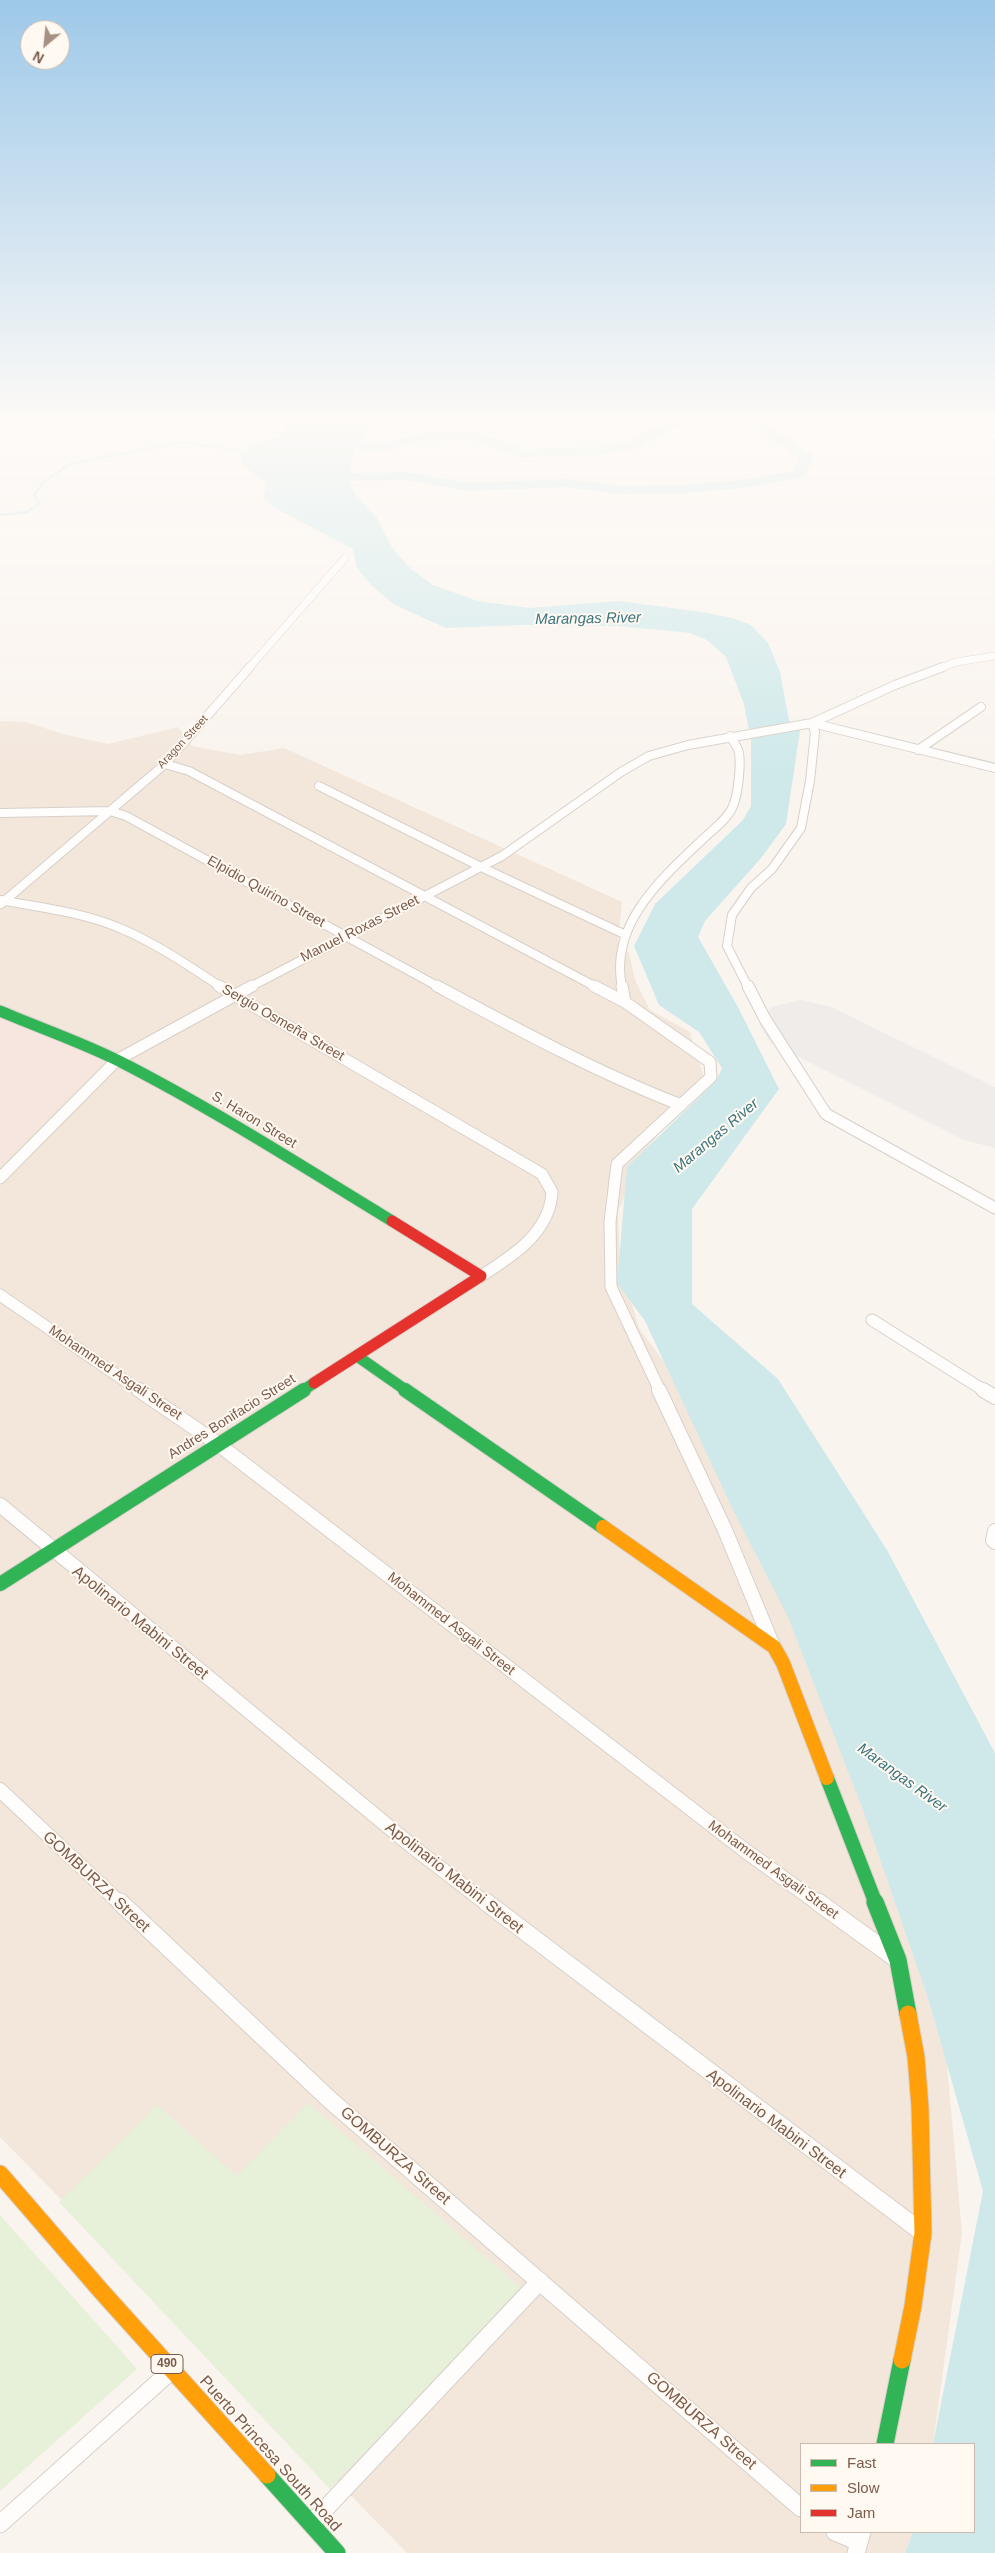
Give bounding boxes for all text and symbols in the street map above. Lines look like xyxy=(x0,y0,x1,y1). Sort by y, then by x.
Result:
north arrow xyxy=(20,20,70,70)
text: N xyxy=(30,48,47,67)
water label: Marangas River xyxy=(535,609,641,629)
street label: Aragon Street xyxy=(155,713,211,771)
street label: Elpidio Quirino Street xyxy=(204,853,328,931)
street label: Manuel Roxas Street xyxy=(298,892,422,966)
street label: Sergio Osmeña Street xyxy=(219,981,347,1065)
street label: S. Haron Street xyxy=(208,1088,300,1152)
water label: Marangas River xyxy=(670,1095,762,1177)
street label: Mohammed Asgali Street xyxy=(45,1322,185,1424)
street label: Andres Bonifacio Street xyxy=(165,1371,299,1463)
street label: Apolinario Mabini Street xyxy=(68,1562,212,1684)
street label: Mohammed Asgali Street xyxy=(384,1569,518,1679)
water label: Marangas River xyxy=(854,1740,950,1816)
street label: Mohammed Asgali Street xyxy=(704,1817,842,1923)
street label: Apolinario Mabini Street xyxy=(381,1818,527,1938)
street label: GOMBURZA Street xyxy=(38,1827,154,1937)
street label: Apolinario Mabini Street xyxy=(702,2065,850,2183)
street label: GOMBURZA Street xyxy=(336,2103,454,2209)
road number: 490 xyxy=(151,2354,183,2374)
street label: GOMBURZA Street xyxy=(642,2368,760,2474)
street label: Puerto Princesa South Road xyxy=(195,2372,345,2536)
legend xyxy=(800,2443,975,2533)
text: Fast xyxy=(847,2454,876,2471)
text: Slow xyxy=(847,2479,880,2496)
text: Jam xyxy=(847,2504,875,2521)

